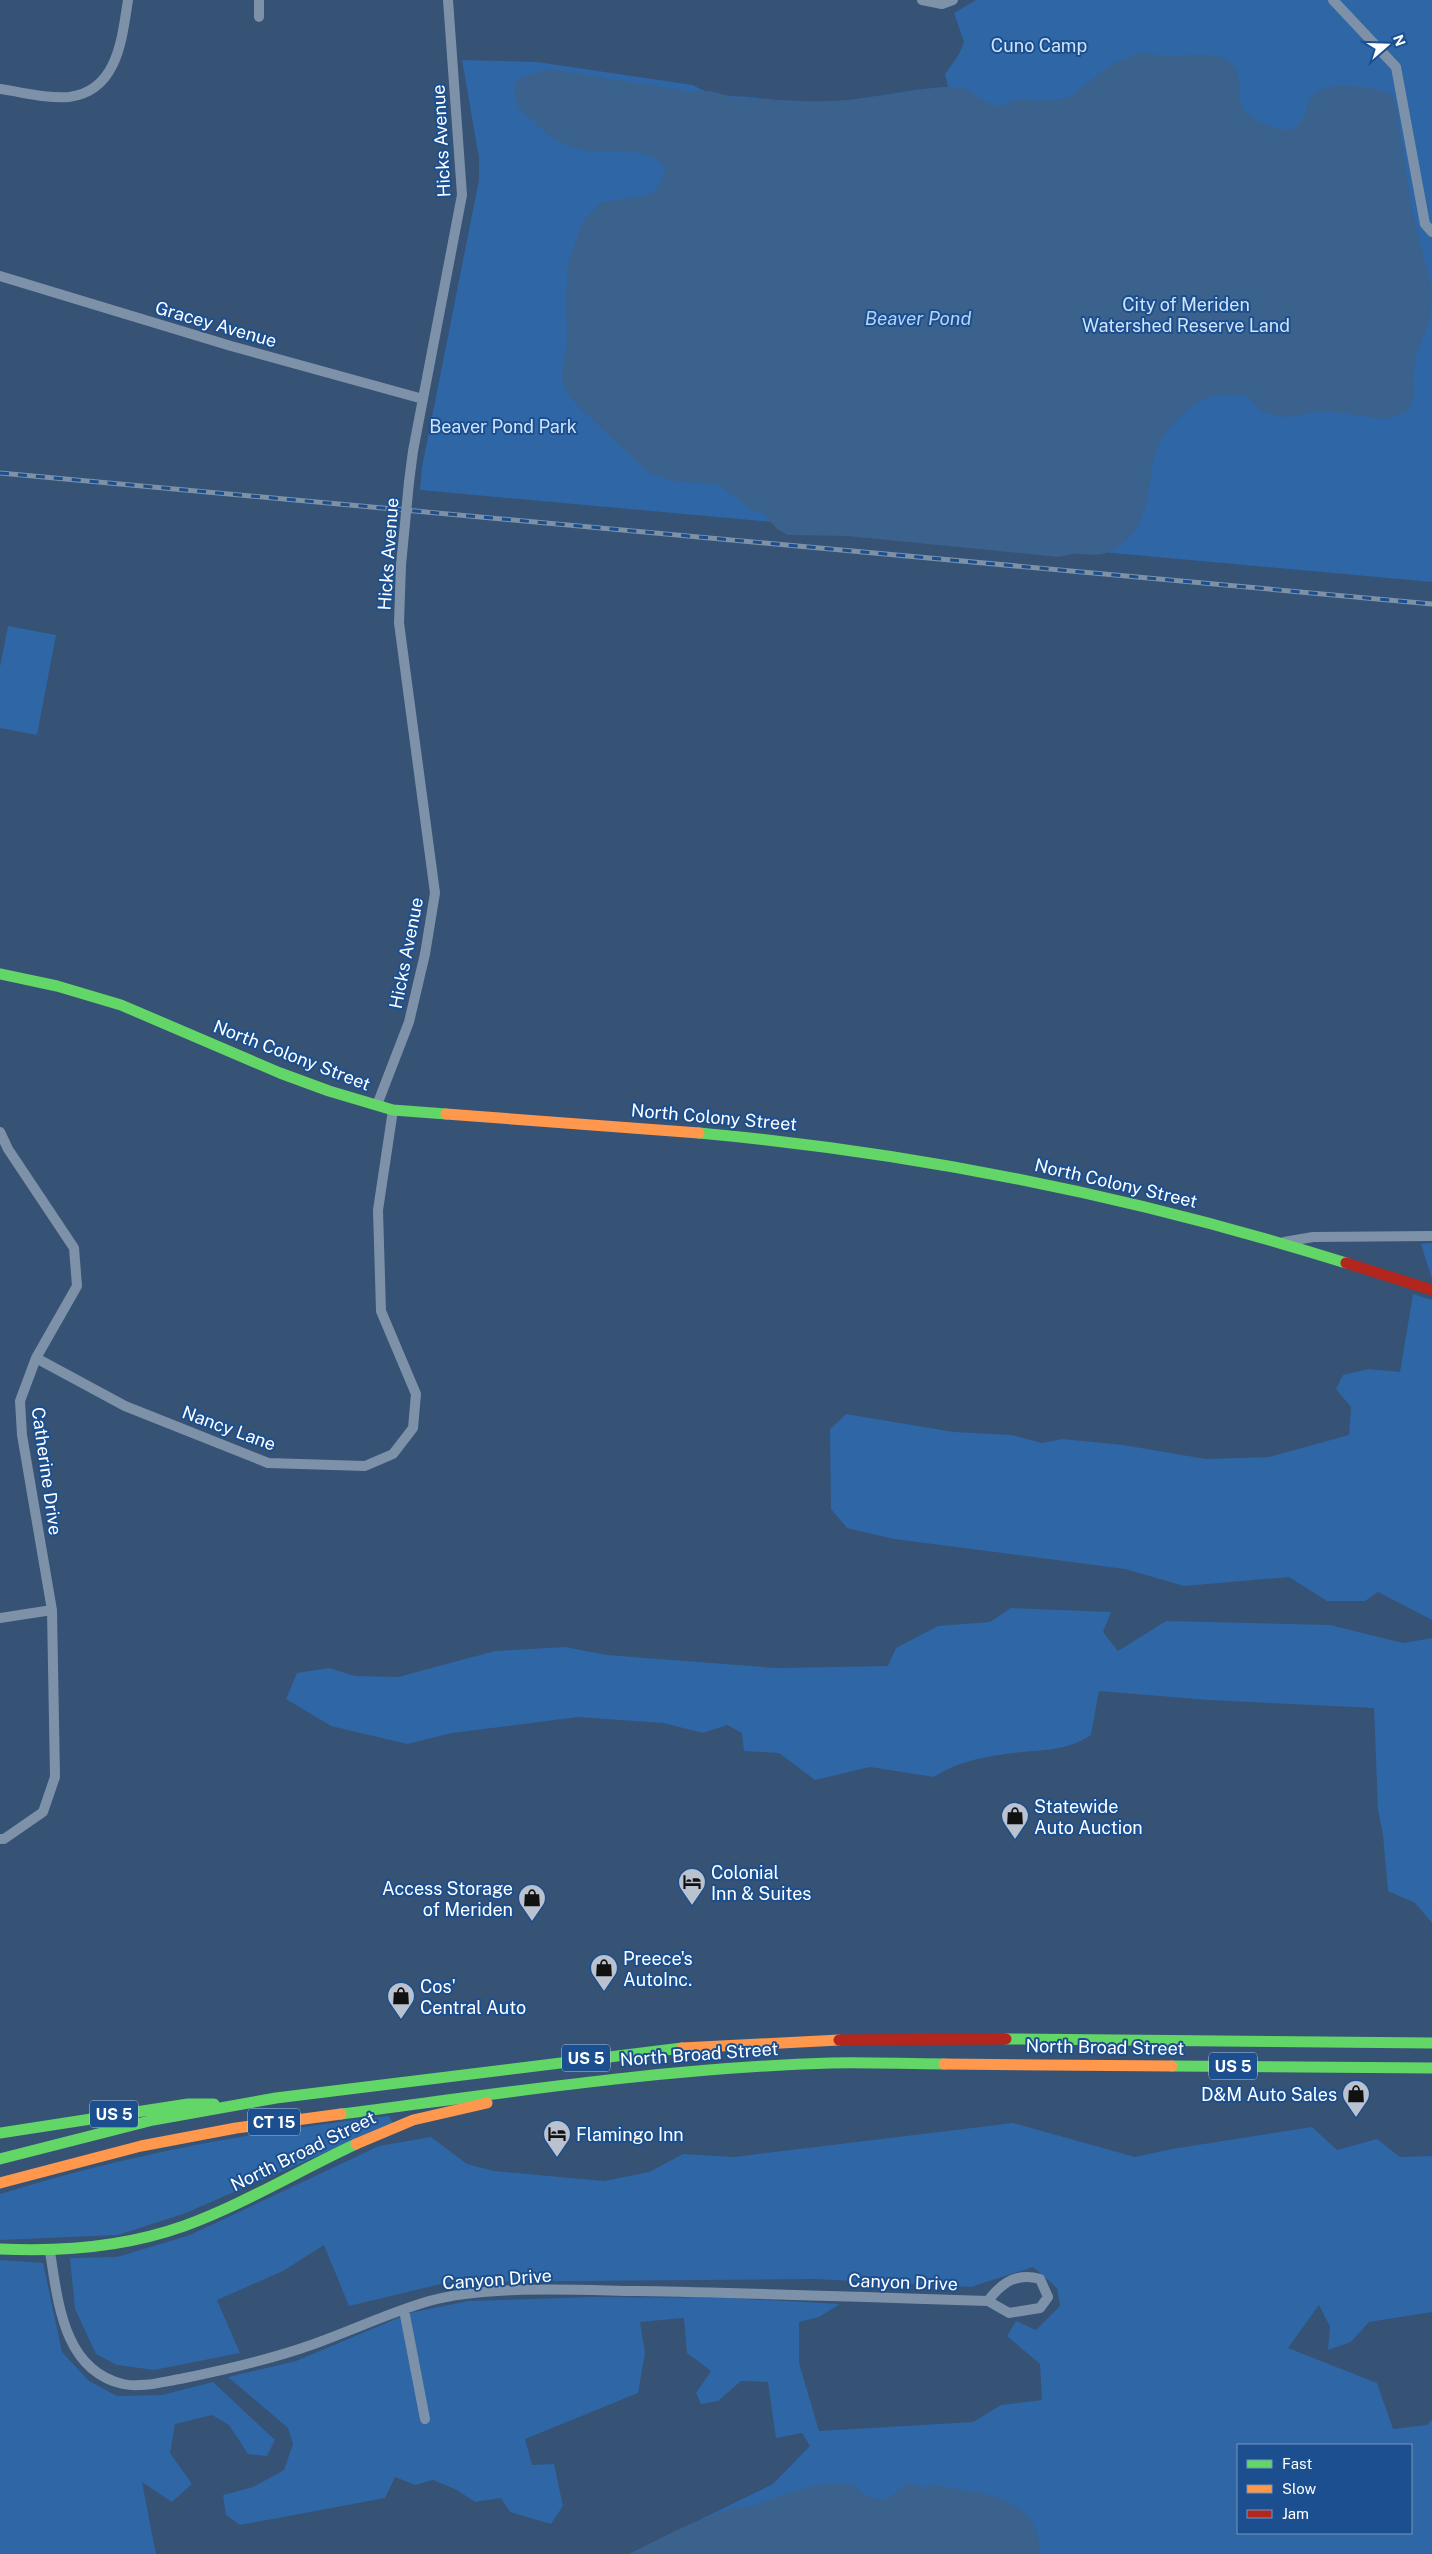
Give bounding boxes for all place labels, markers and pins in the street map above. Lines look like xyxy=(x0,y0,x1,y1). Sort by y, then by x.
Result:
place label: Statewide Auto Auction xyxy=(1034,1796,1143,1838)
shop icon: Statewide Auto Auction xyxy=(1000,1801,1030,1840)
place label: Colonial Inn & Suites xyxy=(711,1862,811,1904)
hotel icon: Colonial Inn & Suites xyxy=(677,1867,707,1906)
place label: Access Storage of Meriden xyxy=(382,1878,513,1920)
shop icon: Access Storage of Meriden xyxy=(517,1883,547,1922)
place label: Preece's AutoInc. xyxy=(623,1948,693,1990)
shop icon: Preece's AutoInc. xyxy=(589,1953,619,1992)
place label: Cos' Central Auto xyxy=(420,1976,526,2018)
shop icon: Cos' Central Auto xyxy=(386,1981,416,2020)
shop icon: D&M Auto Sales xyxy=(1341,2079,1371,2118)
place label: D&M Auto Sales xyxy=(1201,2084,1337,2105)
hotel icon: Flamingo Inn xyxy=(542,2119,572,2158)
place label: Flamingo Inn xyxy=(576,2124,684,2145)

